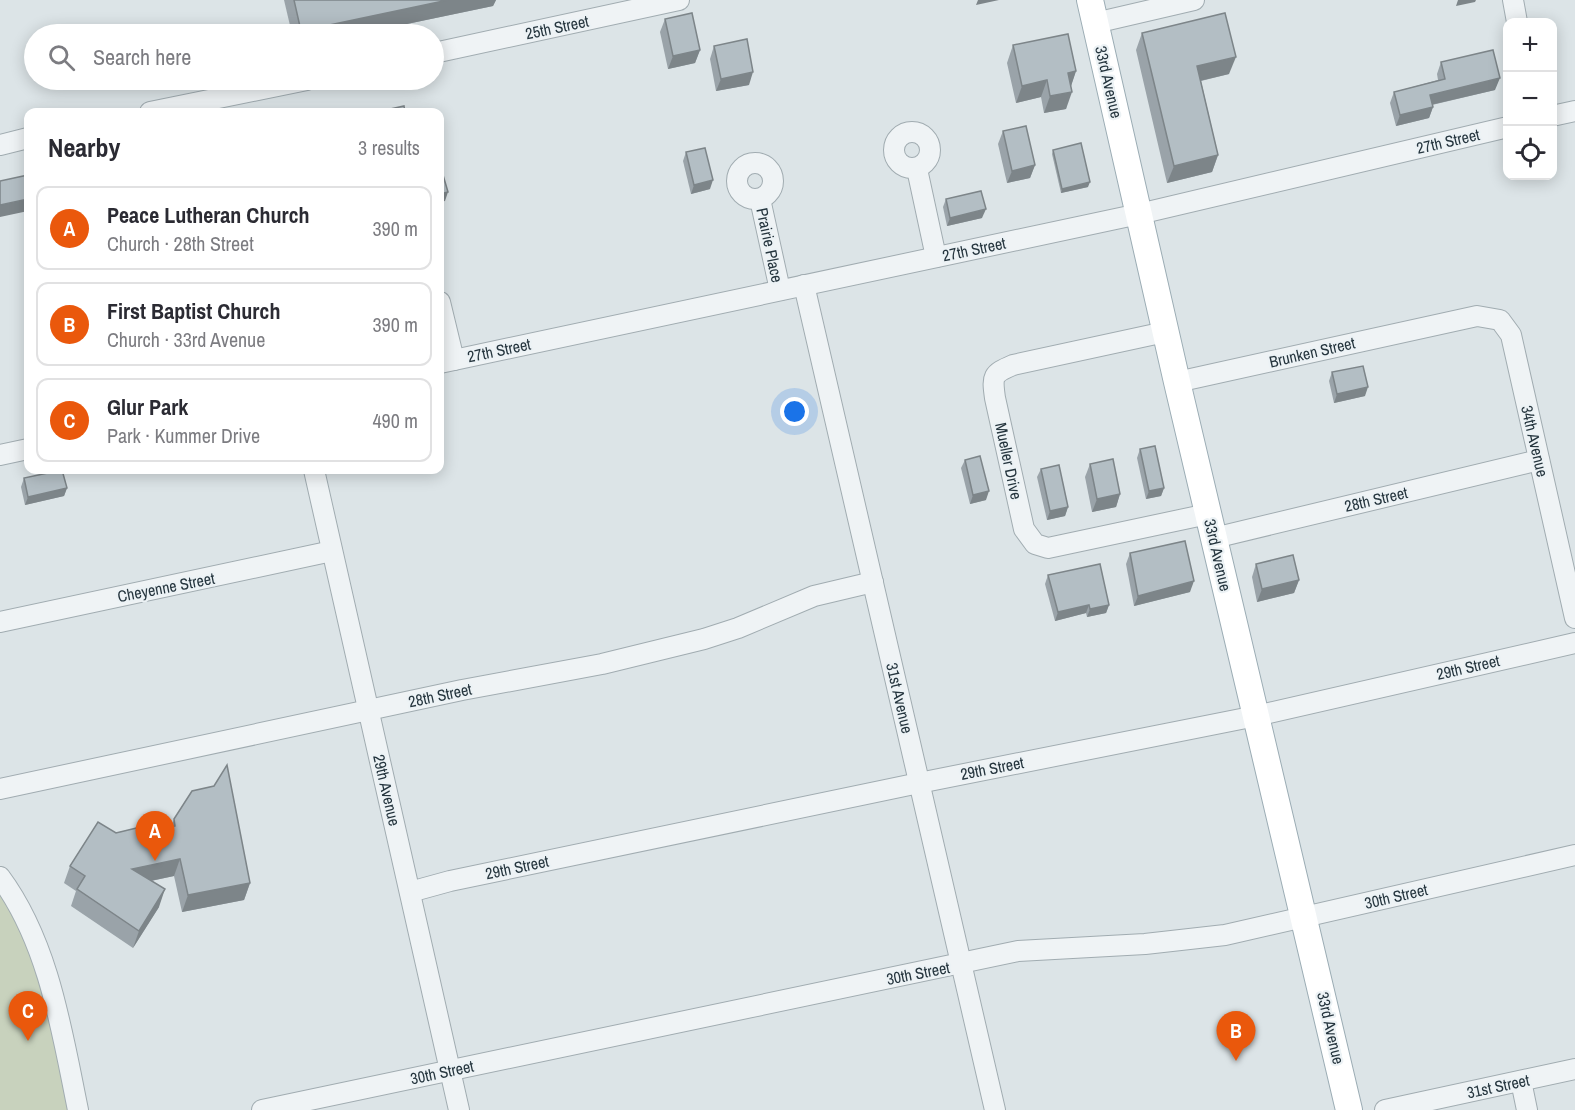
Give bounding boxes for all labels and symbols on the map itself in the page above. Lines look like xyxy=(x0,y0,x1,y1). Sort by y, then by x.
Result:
street label: 25th Street xyxy=(523,9,591,44)
street label: 33rd Avenue xyxy=(1090,44,1128,120)
street label: 27th Street xyxy=(1414,123,1482,159)
street label: Prairie Place xyxy=(751,206,789,284)
street label: 27th Street xyxy=(940,231,1008,266)
street label: Brunken Street xyxy=(1267,331,1357,373)
street label: 27th Street xyxy=(465,332,533,367)
your location xyxy=(780,397,809,426)
street label: 34th Avenue xyxy=(1516,403,1554,479)
street label: Mueller Drive xyxy=(990,421,1028,501)
street label: 28th Street xyxy=(1342,481,1410,517)
street label: 33rd Avenue xyxy=(1199,517,1237,593)
street label: Cheyenne Street xyxy=(116,567,217,607)
street label: 29th Street xyxy=(1434,649,1502,685)
street label: 31st Avenue xyxy=(881,660,919,736)
street label: 28th Street xyxy=(406,677,474,712)
street label: 29th Street xyxy=(958,751,1026,785)
street label: 29th Avenue xyxy=(368,752,406,828)
pin: A xyxy=(136,812,174,861)
street label: 29th Street xyxy=(483,849,551,884)
street label: 30th Street xyxy=(1362,878,1430,914)
street label: 30th Street xyxy=(884,956,952,990)
street label: 33rd Avenue xyxy=(1312,990,1350,1066)
pin: C xyxy=(9,992,48,1041)
pin: B xyxy=(1216,1012,1256,1061)
street label: 30th Street xyxy=(408,1054,476,1089)
street label: 31st Street xyxy=(1465,1069,1532,1103)

